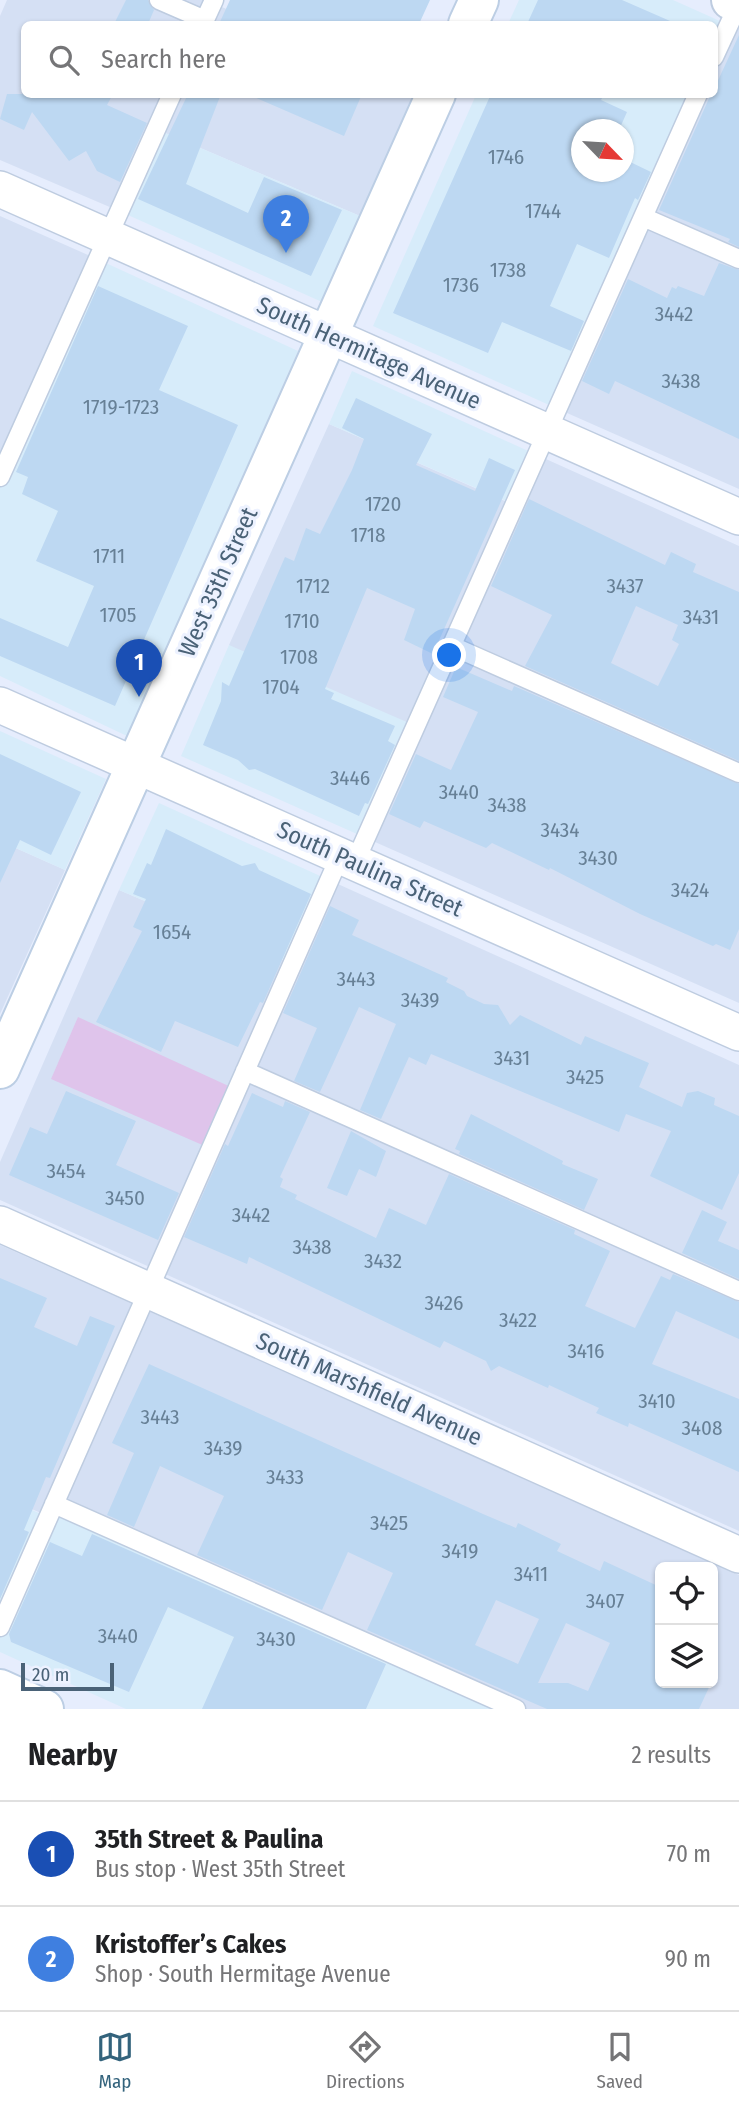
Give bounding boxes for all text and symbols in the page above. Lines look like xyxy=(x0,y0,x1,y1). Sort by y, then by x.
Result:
search box xyxy=(21,21,718,98)
icon: search xyxy=(45,41,83,79)
text: Search here xyxy=(101,44,226,75)
north arrow xyxy=(571,119,634,182)
house number: 1746 xyxy=(488,144,524,170)
pin: 2 xyxy=(263,195,309,253)
house number: 1744 xyxy=(525,198,561,224)
house number: 1738 xyxy=(490,257,526,283)
house number: 1736 xyxy=(443,272,479,298)
street label: South Hermitage Avenue xyxy=(253,291,485,415)
house number: 3442 xyxy=(655,301,693,327)
house number: 3438 xyxy=(661,368,701,394)
house number: 1719-1723 xyxy=(83,394,159,420)
house number: 1720 xyxy=(365,491,401,517)
street label: West 35th Street xyxy=(173,503,263,661)
house number: 1718 xyxy=(350,522,386,548)
house number: 1711 xyxy=(93,543,125,569)
house number: 1712 xyxy=(296,573,330,599)
house number: 3437 xyxy=(606,573,644,599)
house number: 1705 xyxy=(99,602,137,628)
house number: 3431 xyxy=(683,604,719,630)
house number: 1710 xyxy=(284,608,320,634)
your location xyxy=(432,638,466,672)
pin: 1 xyxy=(116,639,162,697)
house number: 1708 xyxy=(280,644,318,670)
house number: 1704 xyxy=(262,674,300,700)
house number: 3446 xyxy=(330,765,370,791)
house number: 3440 xyxy=(439,779,479,805)
house number: 3438 xyxy=(487,792,527,818)
street label: South Paulina Street xyxy=(273,815,467,923)
house number: 3434 xyxy=(541,817,579,843)
house number: 3430 xyxy=(578,845,618,871)
house number: 3424 xyxy=(671,877,709,903)
house number: 1654 xyxy=(153,919,191,945)
house number: 3443 xyxy=(337,966,375,992)
house number: 3439 xyxy=(401,987,439,1013)
house number: 3431 xyxy=(494,1045,530,1071)
house number: 3425 xyxy=(566,1064,604,1090)
house number: 3454 xyxy=(46,1158,86,1184)
house number: 3450 xyxy=(105,1185,145,1211)
house number: 3442 xyxy=(232,1202,270,1228)
house number: 3438 xyxy=(292,1234,332,1260)
house number: 3432 xyxy=(364,1248,402,1274)
house number: 3426 xyxy=(425,1290,463,1316)
house number: 3422 xyxy=(499,1307,537,1333)
street label: South Marshfield Avenue xyxy=(252,1327,486,1451)
house number: 3416 xyxy=(567,1338,605,1364)
house number: 3410 xyxy=(638,1388,676,1414)
house number: 3443 xyxy=(141,1404,179,1430)
house number: 3408 xyxy=(682,1415,722,1441)
house number: 3439 xyxy=(204,1435,242,1461)
house number: 3433 xyxy=(266,1464,304,1490)
house number: 3425 xyxy=(370,1510,408,1536)
house number: 3419 xyxy=(442,1538,478,1564)
house number: 3411 xyxy=(514,1561,548,1587)
map controls xyxy=(655,1562,718,1688)
button: locate xyxy=(655,1562,718,1625)
house number: 3407 xyxy=(586,1588,624,1614)
house number: 3440 xyxy=(98,1623,138,1649)
button: layers xyxy=(655,1625,718,1688)
house number: 3430 xyxy=(256,1626,296,1652)
scale bar xyxy=(21,1660,114,1692)
text: 20 m xyxy=(32,1663,69,1686)
text: Nearby xyxy=(28,1737,117,1773)
text: 2 results xyxy=(631,1741,711,1769)
text: 35th Street & Paulina xyxy=(95,1824,324,1855)
text: 1 xyxy=(46,1840,56,1868)
text: 70 m xyxy=(667,1840,711,1868)
text: Bus stop · West 35th Street xyxy=(95,1855,345,1883)
text: Kristoffer’s Cakes xyxy=(95,1929,286,1960)
text: 2 xyxy=(46,1945,56,1973)
text: 90 m xyxy=(665,1945,711,1973)
text: Shop · South Hermitage Avenue xyxy=(95,1960,391,1988)
tab: Map xyxy=(96,2028,134,2093)
tab: Directions xyxy=(326,2028,405,2093)
tab: Saved xyxy=(597,2028,643,2093)

